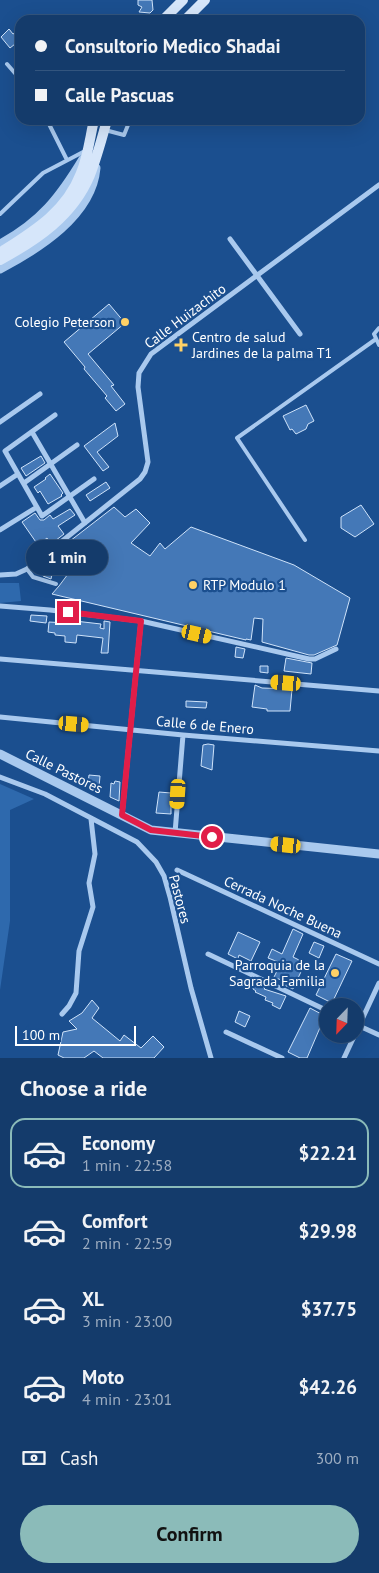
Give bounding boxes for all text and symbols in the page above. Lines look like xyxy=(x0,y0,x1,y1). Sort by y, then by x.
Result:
text: Consultorio Medico Shadai xyxy=(65,34,281,58)
text: Calle Pascuas xyxy=(65,83,174,107)
street label: Calle Huizachito xyxy=(141,279,229,353)
place label: Colegio Peterson xyxy=(14,313,115,331)
marker: Colegio Peterson xyxy=(119,316,131,328)
place label: Centro de salud Jardines de la palma T1 xyxy=(191,328,332,362)
marker: Centro de salud Jardines de la palma T1 xyxy=(174,338,188,352)
callout: 1 min xyxy=(27,540,109,574)
text: 1 min xyxy=(47,547,87,567)
place label: RTP Modulo 1 xyxy=(203,576,286,594)
marker: RTP Modulo 1 xyxy=(187,579,199,591)
route end xyxy=(57,601,79,623)
car xyxy=(180,623,213,645)
car xyxy=(270,674,301,692)
street label: Calle 6 de Enero xyxy=(155,712,255,738)
car xyxy=(58,715,89,733)
street label: Calle Pastores xyxy=(22,745,106,797)
car xyxy=(169,779,186,809)
route start xyxy=(201,826,223,848)
car xyxy=(270,836,301,854)
street label: Pastores xyxy=(165,872,195,926)
street label: Cerrada Noche Buena xyxy=(221,872,345,942)
place label: Parroquia de la Sagrada Familia xyxy=(229,956,325,990)
marker: Parroquia de la Sagrada Familia xyxy=(329,967,341,979)
north arrow xyxy=(319,998,364,1042)
map controls xyxy=(319,998,364,1043)
scale bar xyxy=(15,1023,136,1046)
text: 100 m xyxy=(22,1026,60,1044)
text: Choose a ride xyxy=(20,1074,147,1102)
icon: car xyxy=(22,1131,67,1176)
text: Economy xyxy=(82,1131,155,1155)
text: $22.21 xyxy=(298,1141,357,1165)
text: 1 min · 22:58 xyxy=(82,1155,172,1175)
icon: car xyxy=(22,1209,67,1254)
text: Comfort xyxy=(82,1209,148,1233)
text: $29.98 xyxy=(298,1219,357,1243)
text: 2 min · 22:59 xyxy=(82,1233,172,1253)
icon: car xyxy=(22,1287,67,1332)
text: XL xyxy=(82,1287,104,1311)
text: $37.75 xyxy=(301,1297,357,1321)
text: 3 min · 23:00 xyxy=(82,1311,172,1331)
icon: car xyxy=(22,1365,67,1410)
text: Moto xyxy=(82,1365,124,1389)
text: $42.26 xyxy=(298,1375,357,1399)
text: 4 min · 23:01 xyxy=(82,1389,172,1409)
icon: cash xyxy=(20,1444,48,1472)
text: Cash xyxy=(60,1446,98,1470)
text: 300 m xyxy=(316,1448,359,1468)
button: Confirm xyxy=(20,1505,359,1563)

